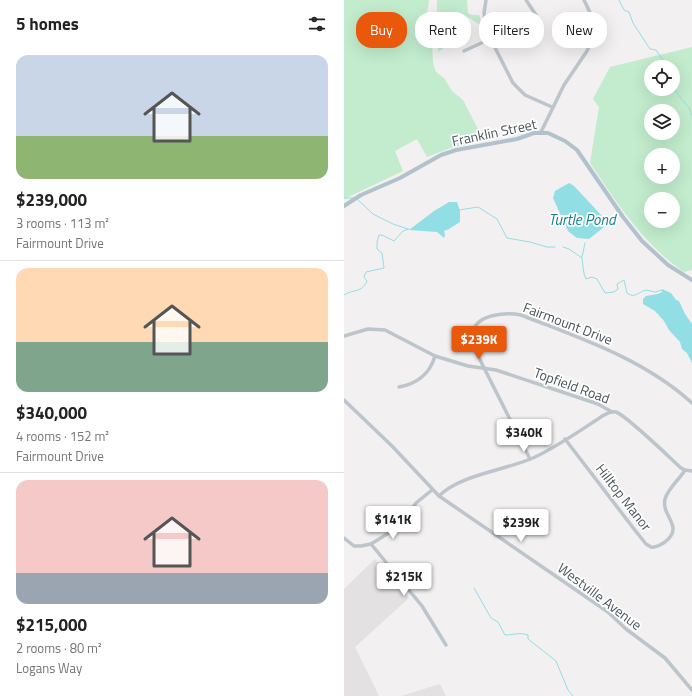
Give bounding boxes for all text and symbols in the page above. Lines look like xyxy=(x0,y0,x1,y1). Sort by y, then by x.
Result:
text: 5 homes xyxy=(16,11,79,37)
chip: Buy xyxy=(356,12,407,48)
chip: Rent xyxy=(415,12,471,48)
chip: Filters xyxy=(479,12,544,48)
chip: New xyxy=(552,12,607,48)
icon: filters xyxy=(306,13,328,35)
map controls xyxy=(644,60,680,228)
button: locate xyxy=(644,60,680,96)
icon: home xyxy=(136,81,208,153)
button: layers xyxy=(644,104,680,140)
street label: Franklin Street xyxy=(450,113,538,151)
button: + xyxy=(644,148,680,184)
text: $239,000 xyxy=(16,187,87,213)
button: − xyxy=(644,192,680,228)
water label: Turtle Pond xyxy=(548,208,617,231)
text: 3 rooms · 113 m² xyxy=(16,213,109,233)
text: Fairmount Drive xyxy=(16,233,104,253)
icon: home xyxy=(136,294,208,366)
street label: Fairmount Drive xyxy=(520,296,616,350)
pin: $239K xyxy=(451,326,507,360)
text: $239K xyxy=(461,329,497,349)
street label: Topfield Road xyxy=(531,362,613,408)
text: $340,000 xyxy=(16,400,87,426)
pin: $340K xyxy=(496,419,552,453)
text: $340K xyxy=(506,422,542,442)
text: 4 rooms · 152 m² xyxy=(16,426,109,446)
text: Fairmount Drive xyxy=(16,446,104,466)
street label: Hilltop Manor xyxy=(591,459,657,535)
icon: home xyxy=(136,506,208,578)
pin: $141K xyxy=(365,506,421,540)
text: $141K xyxy=(375,509,411,529)
pin: $239K xyxy=(493,509,549,543)
text: $239K xyxy=(503,512,539,532)
street label: Westville Avenue xyxy=(553,557,647,635)
pin: $215K xyxy=(376,563,432,597)
text: $215K xyxy=(386,566,422,586)
text: $215,000 xyxy=(16,612,87,638)
text: 2 rooms · 80 m² xyxy=(16,638,102,658)
text: Logans Way xyxy=(16,658,82,678)

